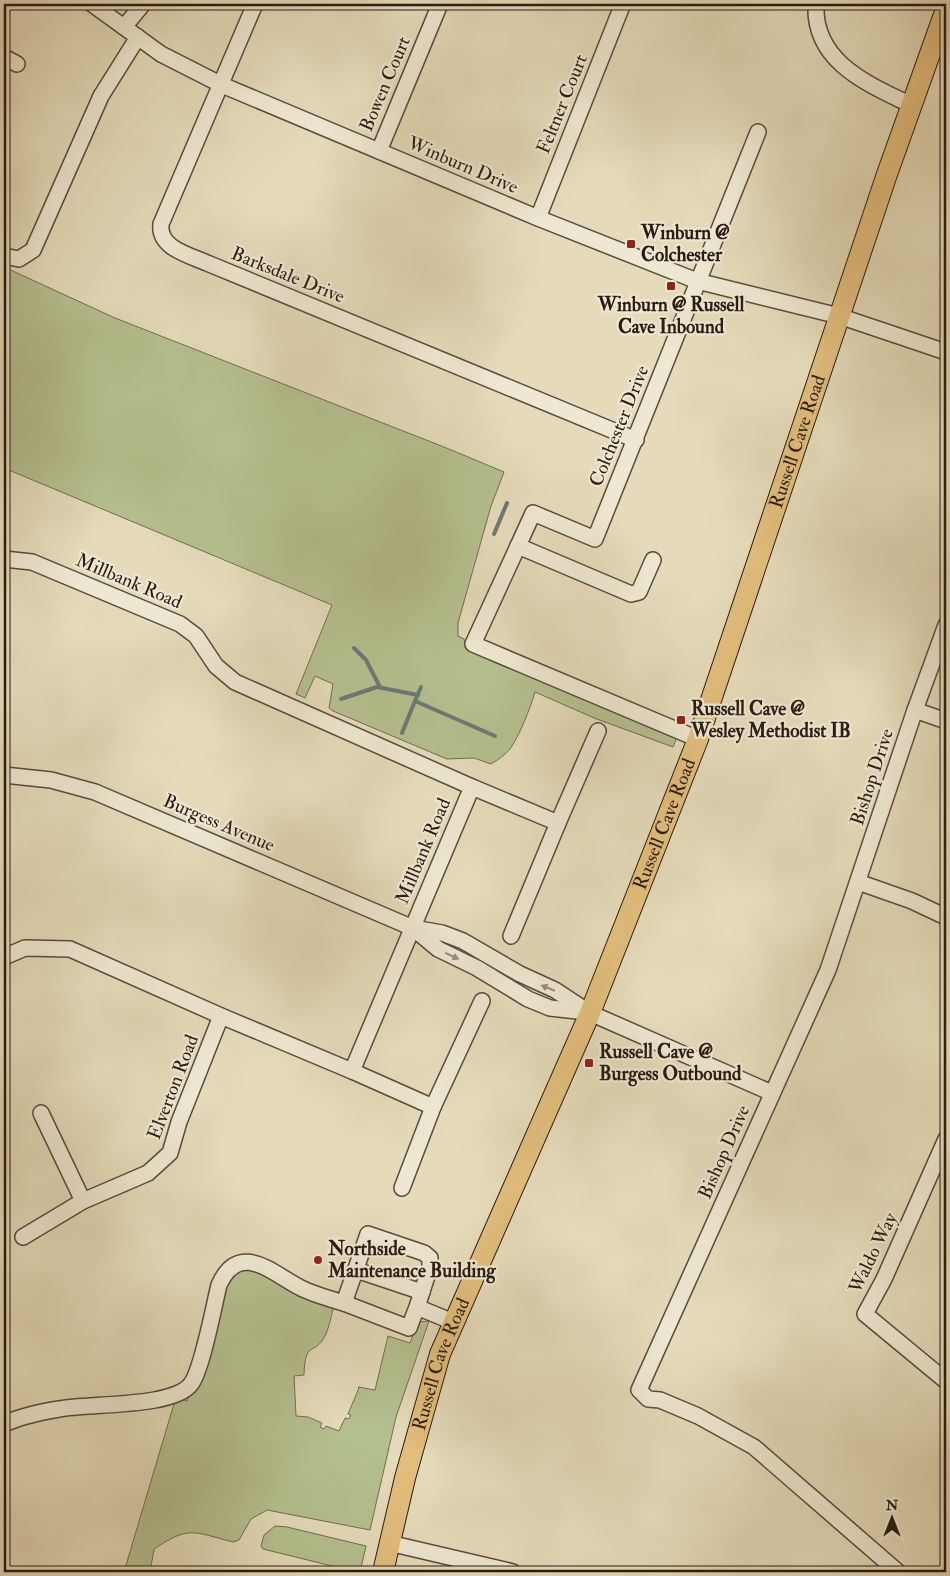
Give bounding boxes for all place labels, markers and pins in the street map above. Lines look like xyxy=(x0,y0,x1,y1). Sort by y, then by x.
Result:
place label: Winburn @ Colchester xyxy=(640,221,730,267)
marker: Winburn @ Colchester xyxy=(625,238,637,250)
marker: Winburn @ Russell Cave Inbound xyxy=(665,280,677,292)
place label: Winburn @ Russell Cave Inbound xyxy=(597,293,744,339)
place label: Russell Cave @ Wesley Methodist IB xyxy=(690,697,851,744)
marker: Russell Cave @ Wesley Methodist IB xyxy=(675,714,687,726)
place label: Russell Cave @ Burgess Outbound xyxy=(599,1040,742,1087)
marker: Russell Cave @ Burgess Outbound xyxy=(583,1057,595,1069)
place label: Northside Maintenance Building xyxy=(327,1237,496,1284)
marker: Northside Maintenance Building xyxy=(312,1254,324,1266)

